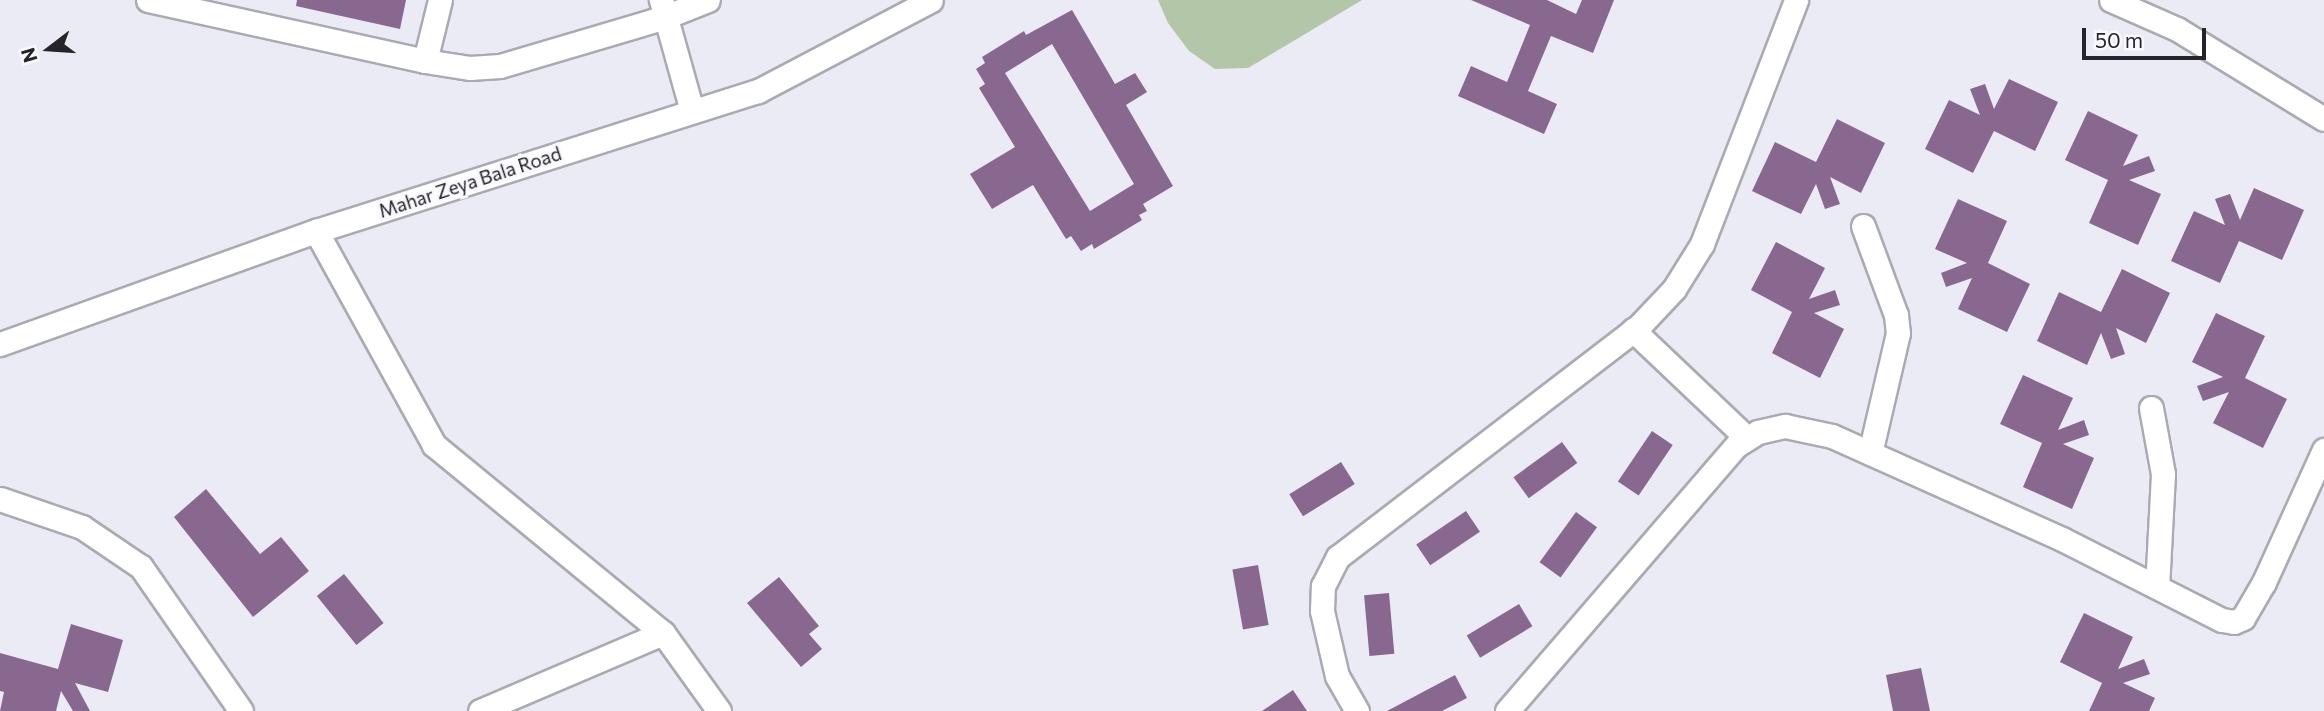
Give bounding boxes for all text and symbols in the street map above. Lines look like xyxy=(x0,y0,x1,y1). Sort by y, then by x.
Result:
north arrow xyxy=(14,14,84,84)
scale bar xyxy=(2086,14,2210,58)
text: 50 m xyxy=(2095,27,2143,52)
text: N xyxy=(15,45,42,65)
street label: Mahar Zeya Bala Road xyxy=(376,142,564,222)

